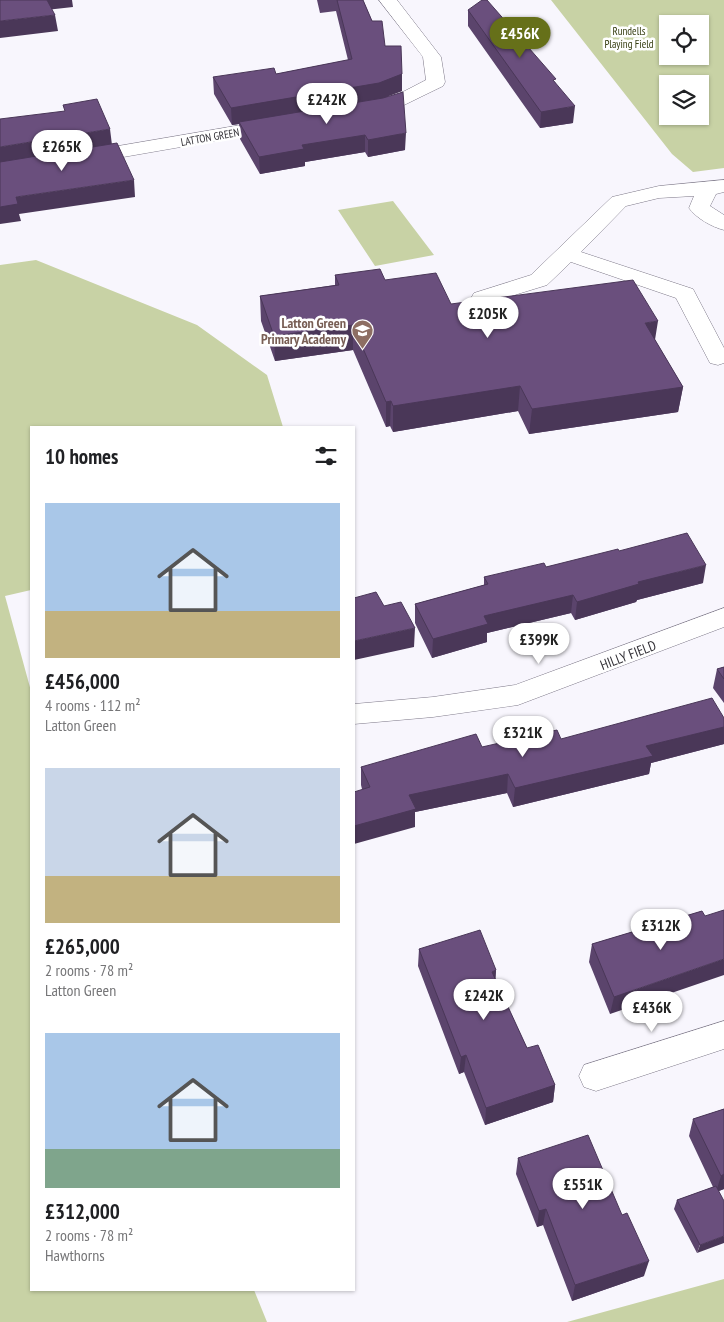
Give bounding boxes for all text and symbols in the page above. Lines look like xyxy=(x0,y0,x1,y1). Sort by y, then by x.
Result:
map controls xyxy=(659,15,709,125)
button: locate xyxy=(659,15,709,65)
pin: £456K xyxy=(485,17,555,59)
text: £456K xyxy=(501,23,539,43)
park label: Rundells Playing Field xyxy=(604,24,654,51)
button: layers xyxy=(659,75,709,125)
pin: £242K xyxy=(292,82,362,125)
text: £242K xyxy=(308,89,346,109)
street label: LATTON GREEN xyxy=(180,125,240,149)
pin: £265K xyxy=(27,130,97,172)
text: £265K xyxy=(43,136,81,156)
pin: £205K xyxy=(453,296,523,339)
text: £205K xyxy=(469,303,507,323)
place label: Latton Green Primary Academy xyxy=(261,314,346,348)
school or university icon: Latton Green Primary Academy xyxy=(350,319,374,350)
icon: filters xyxy=(312,442,340,470)
text: 10 homes xyxy=(45,443,118,470)
icon: home xyxy=(148,535,238,625)
pin: £399K xyxy=(504,622,574,665)
text: £399K xyxy=(520,629,558,649)
street label: HILLY FIELD xyxy=(598,636,658,674)
text: £456,000 xyxy=(45,668,120,695)
text: 4 rooms · 112 m² xyxy=(45,695,141,715)
text: Latton Green xyxy=(45,715,116,735)
pin: £321K xyxy=(488,716,558,758)
text: £321K xyxy=(504,722,542,742)
icon: home xyxy=(148,800,238,890)
pin: £312K xyxy=(626,908,696,951)
text: £312K xyxy=(642,915,680,935)
text: £265,000 xyxy=(45,933,120,960)
text: 2 rooms · 78 m² xyxy=(45,960,133,980)
pin: £242K xyxy=(449,978,519,1021)
text: Latton Green xyxy=(45,980,116,1000)
text: £242K xyxy=(465,985,503,1005)
pin: £436K xyxy=(617,990,687,1033)
text: £436K xyxy=(633,997,671,1017)
icon: home xyxy=(148,1065,238,1155)
pin: £551K xyxy=(548,1168,618,1210)
text: £551K xyxy=(564,1174,602,1194)
text: £312,000 xyxy=(45,1198,120,1225)
text: 2 rooms · 78 m² xyxy=(45,1225,133,1245)
text: Hawthorns xyxy=(45,1245,105,1265)

